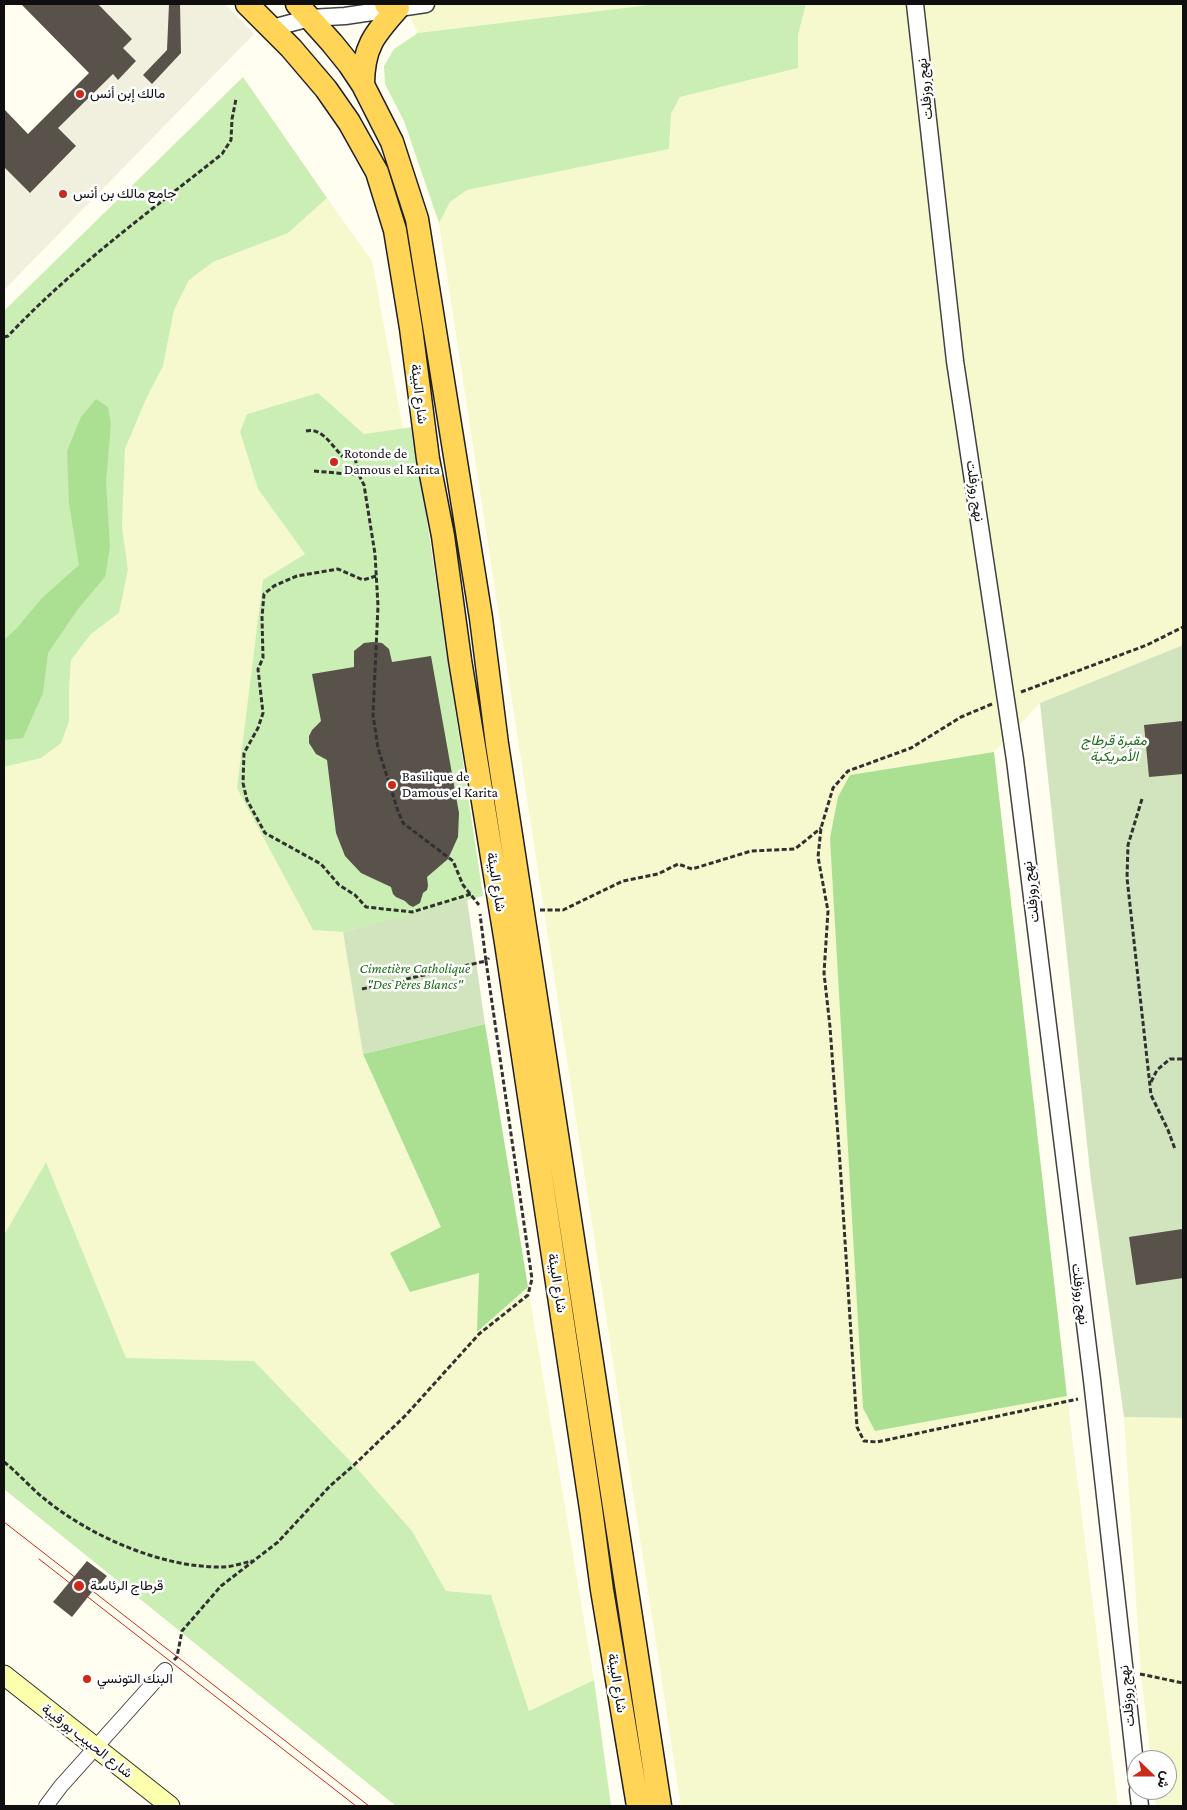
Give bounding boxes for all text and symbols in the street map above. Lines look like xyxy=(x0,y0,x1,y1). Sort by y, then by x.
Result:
street label: نهج روزفلت xyxy=(913,57,937,121)
place label: مالك إبن أنس xyxy=(90,86,165,102)
marker: مالك إبن أنس xyxy=(74,88,86,100)
place label: جامع مالك بن أنس xyxy=(73,186,176,202)
marker: جامع مالك بن أنس xyxy=(57,188,69,200)
street label: شارع البيئة xyxy=(407,363,431,425)
place label: Rotonde de Damous el Karita xyxy=(344,446,440,478)
marker: Rotonde de Damous el Karita xyxy=(328,456,340,468)
street label: نهج روزفلت xyxy=(962,459,988,523)
park label: مقبرة قرطاج الأمريكية xyxy=(1081,733,1147,766)
place label: Basilique de Damous el Karita xyxy=(402,769,498,802)
marker: Basilique de Damous el Karita xyxy=(386,779,398,791)
street label: شارع البيئة xyxy=(483,851,509,913)
street label: نهج روزفلت xyxy=(1019,860,1043,924)
park label: Cimetière Catholique "Des Pères Blancs" xyxy=(360,961,470,994)
street label: شارع البيئة xyxy=(544,1252,570,1314)
street label: نهج روزفلت xyxy=(1068,1262,1092,1326)
place label: قرطاج الرئاسة xyxy=(90,1578,163,1594)
marker: قرطاج الرئاسة xyxy=(72,1579,86,1593)
street label: شارع البيئة xyxy=(604,1652,630,1714)
street label: نهج روزفلت xyxy=(1115,1664,1139,1728)
place label: البنك التونسي xyxy=(97,1671,173,1687)
marker: البنك التونسي xyxy=(81,1673,93,1685)
street label: شارع الحبيب بورقيبة xyxy=(38,1700,136,1782)
north arrow xyxy=(1127,1750,1177,1800)
text: ش xyxy=(1154,1769,1176,1791)

